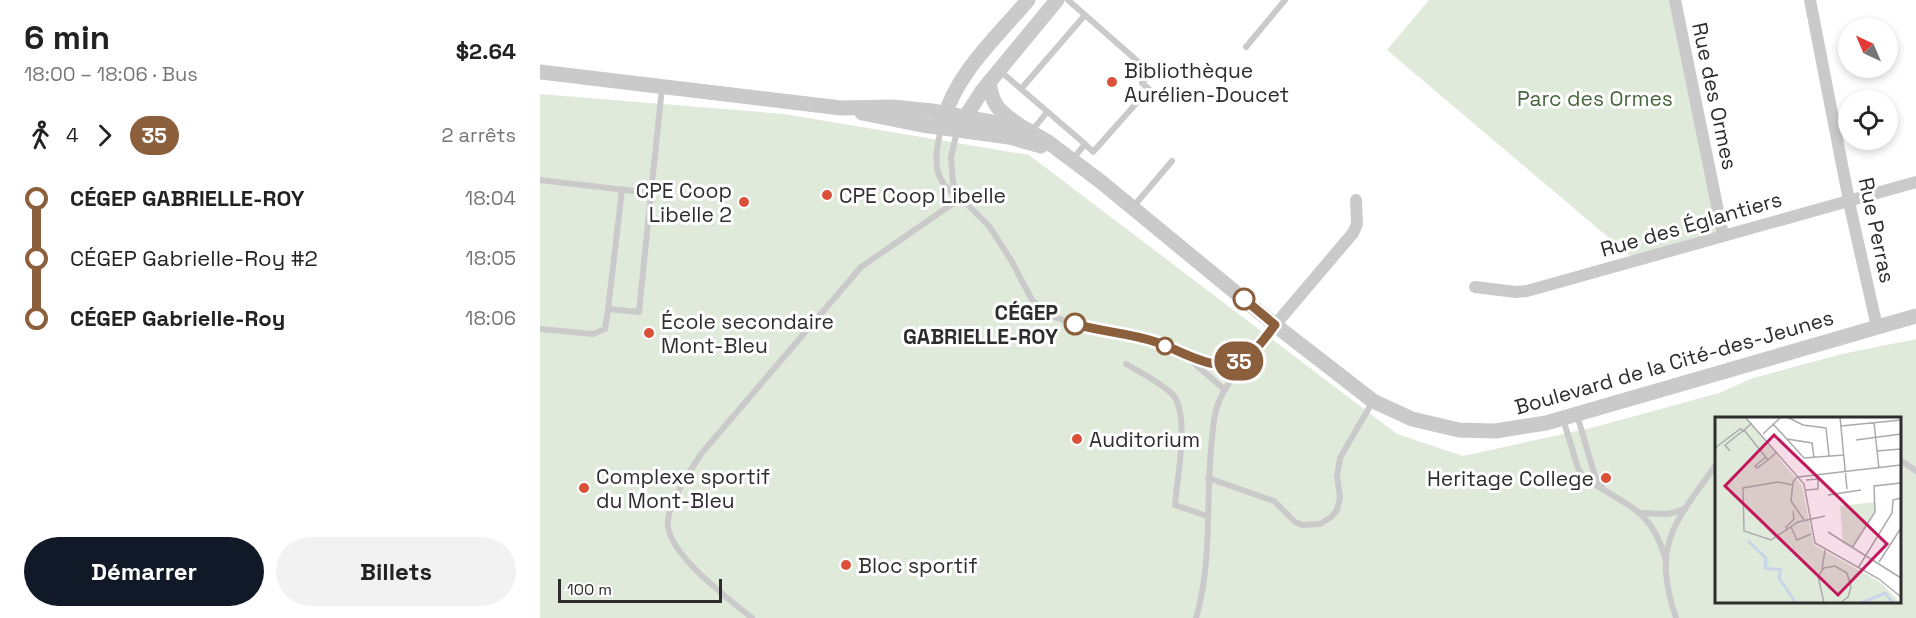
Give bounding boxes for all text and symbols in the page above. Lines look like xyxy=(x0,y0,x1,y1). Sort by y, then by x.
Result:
text: 6 min xyxy=(24,17,110,59)
north arrow xyxy=(1838,18,1898,78)
map controls xyxy=(1838,18,1898,150)
street label: Rue des Ormes xyxy=(1686,20,1744,172)
text: $2.64 xyxy=(456,37,516,65)
place label: Bibliothèque Aurélien-Doucet xyxy=(1124,57,1289,108)
text: 18:00 – 18:06 · Bus xyxy=(24,61,198,87)
marker: Bibliothèque Aurélien-Doucet xyxy=(1105,75,1119,89)
park label: Parc des Ormes xyxy=(1517,85,1673,112)
button: locate xyxy=(1838,90,1898,150)
icon: walk xyxy=(24,119,57,152)
icon: forward xyxy=(88,119,121,152)
text: 4 xyxy=(66,122,79,148)
text: 35 xyxy=(142,122,167,149)
text: 2 arrêts xyxy=(441,122,516,148)
street label: Rue Perras xyxy=(1853,175,1901,285)
place label: CPE Coop Libelle 2 xyxy=(636,177,732,228)
place label: CPE Coop Libelle xyxy=(839,182,1006,209)
text: CÉGEP GABRIELLE-ROY xyxy=(70,184,304,212)
text: 18:04 xyxy=(465,185,516,211)
street label: Rue des Églantiers xyxy=(1597,185,1785,263)
marker: CPE Coop Libelle xyxy=(820,188,834,202)
marker: CPE Coop Libelle 2 xyxy=(737,195,751,209)
text: CÉGEP Gabrielle-Roy #2 xyxy=(70,244,318,272)
text: 18:05 xyxy=(465,245,516,271)
unlabelled marker xyxy=(1233,288,1255,310)
place label: CÉGEP GABRIELLE-ROY xyxy=(903,299,1058,350)
street label: Boulevard de la Cité-des-Jeunes xyxy=(1511,303,1837,421)
text: CÉGEP Gabrielle-Roy xyxy=(70,304,285,332)
text: 18:06 xyxy=(465,305,516,331)
place label: École secondaire Mont-Bleu xyxy=(661,308,834,359)
marker: CÉGEP GABRIELLE-ROY xyxy=(1064,313,1086,335)
marker: École secondaire Mont-Bleu xyxy=(642,326,656,340)
unlabelled marker xyxy=(1156,337,1174,355)
line badge: 35 xyxy=(1212,342,1266,380)
text: 35 xyxy=(1226,348,1252,375)
inset map xyxy=(1715,417,1901,603)
place label: Auditorium xyxy=(1089,426,1200,453)
marker: Auditorium xyxy=(1070,432,1084,446)
place label: Complexe sportif du Mont-Bleu xyxy=(596,463,770,514)
place label: Heritage College xyxy=(1427,465,1594,492)
marker: Heritage College xyxy=(1599,471,1613,485)
marker: Complexe sportif du Mont-Bleu xyxy=(577,481,591,495)
button: Démarrer xyxy=(24,537,264,606)
button: Billets xyxy=(276,537,516,606)
place label: Bloc sportif xyxy=(858,552,978,579)
marker: Bloc sportif xyxy=(839,558,853,572)
scale bar xyxy=(558,576,722,604)
text: 100 m xyxy=(567,579,612,600)

